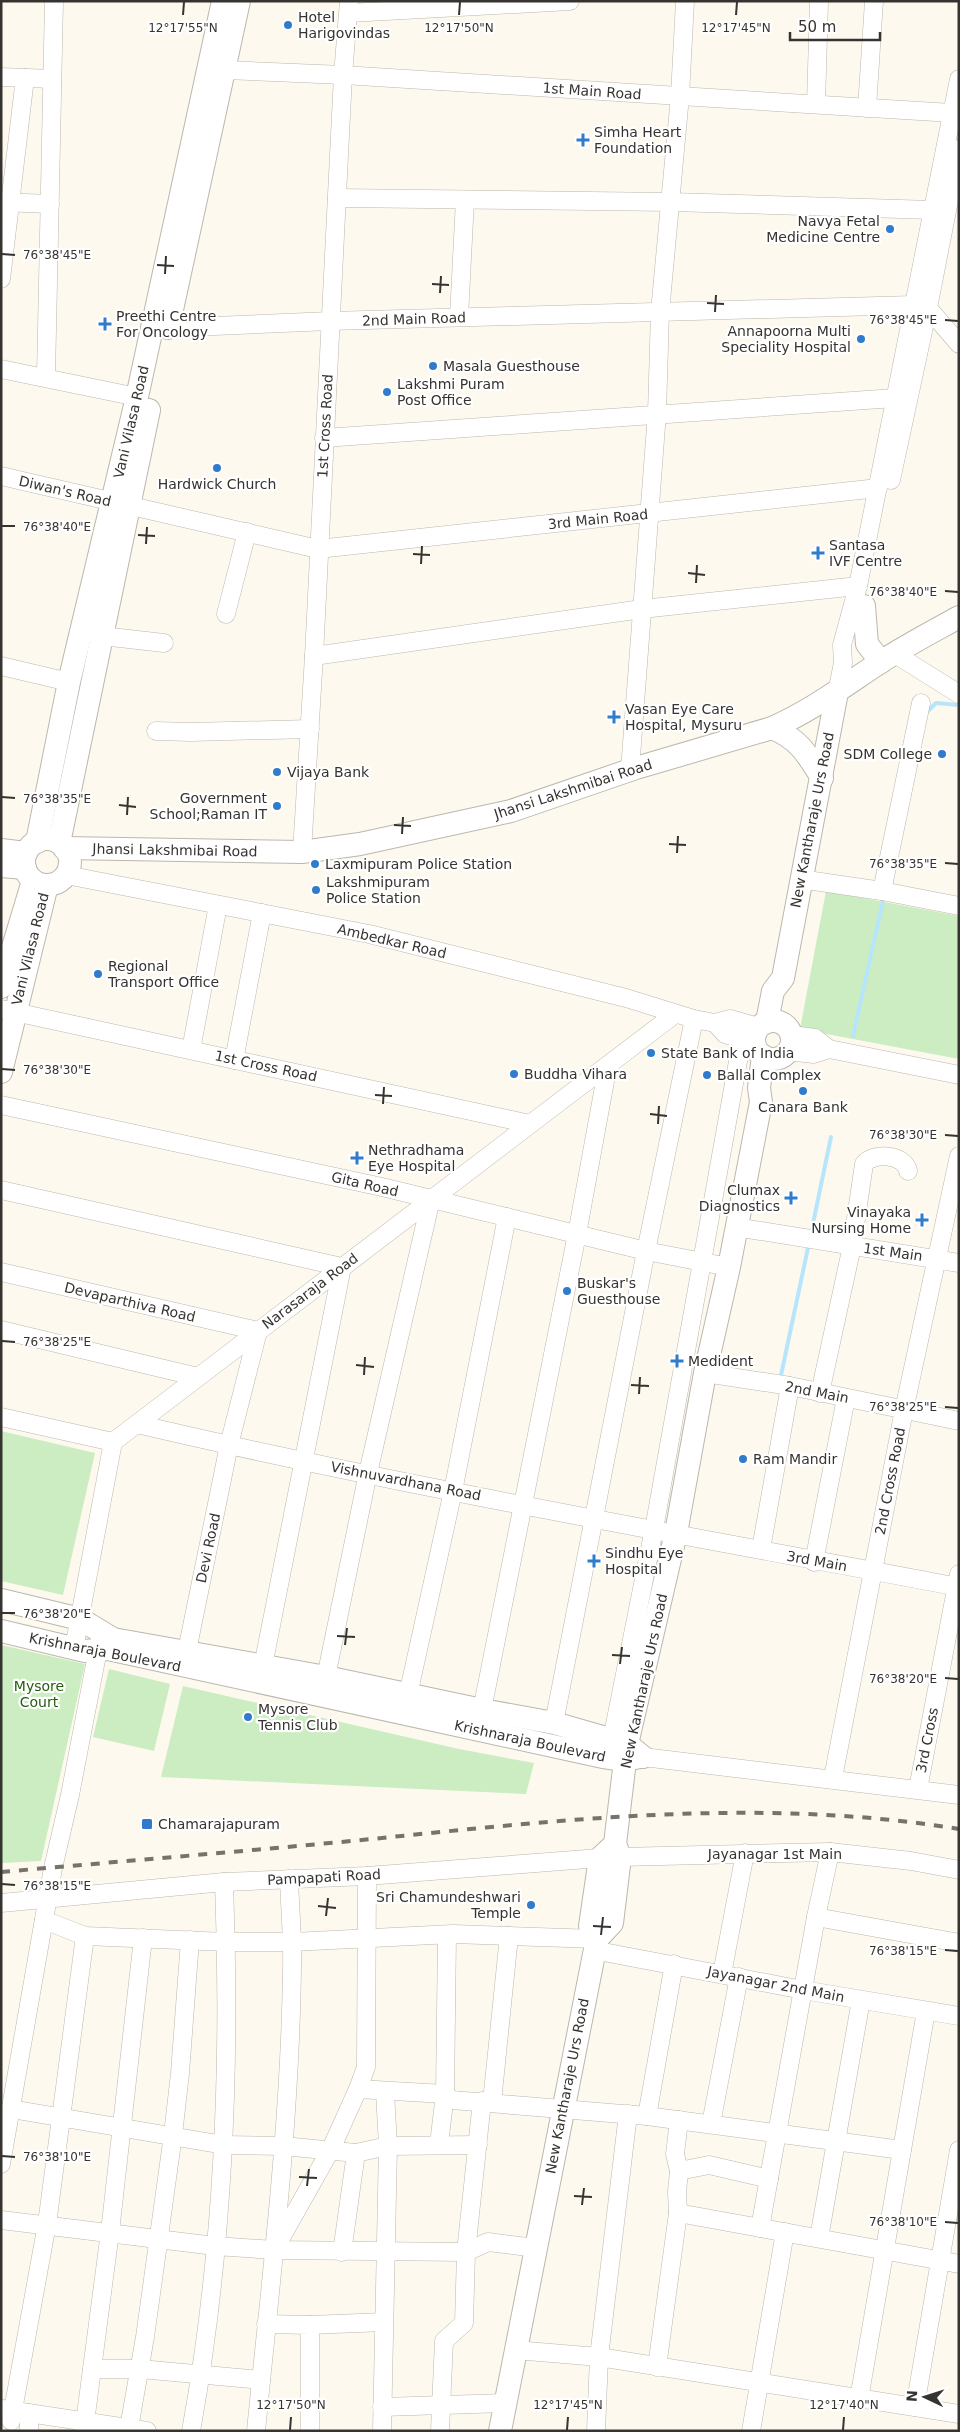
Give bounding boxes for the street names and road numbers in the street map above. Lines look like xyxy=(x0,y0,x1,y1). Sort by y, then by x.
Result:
street label: 1st Main Road xyxy=(542,80,642,102)
street label: 2nd Main Road xyxy=(362,309,466,329)
street label: Vani Vilasa Road xyxy=(110,364,152,480)
street label: 1st Cross Road xyxy=(314,374,336,478)
street label: Diwan's Road xyxy=(17,473,113,509)
street label: 3rd Main Road xyxy=(547,506,649,532)
street label: New Kantharaje Urs Road xyxy=(787,731,837,909)
street label: Jhansi Lakshmibai Road xyxy=(491,756,654,822)
street label: Jhansi Lakshmibai Road xyxy=(91,841,258,859)
street label: Vani Vilasa Road xyxy=(8,891,52,1007)
street label: Ambedkar Road xyxy=(336,921,448,961)
street label: 1st Cross Road xyxy=(213,1047,319,1085)
street label: Gita Road xyxy=(330,1169,400,1199)
street label: 1st Main xyxy=(862,1240,924,1264)
street label: Narasaraja Road xyxy=(259,1250,361,1332)
street label: Devaparthiva Road xyxy=(63,1279,197,1325)
street label: 2nd Main xyxy=(784,1378,850,1406)
street label: 2nd Cross Road xyxy=(872,1426,908,1536)
street label: Vishnuvardhana Road xyxy=(329,1459,483,1503)
street label: Devi Road xyxy=(193,1512,223,1584)
street label: 3rd Main xyxy=(785,1548,849,1574)
street label: New Kantharaje Urs Road xyxy=(618,1592,670,1770)
street label: Krishnaraja Boulevard xyxy=(28,1629,182,1675)
street label: 3rd Cross xyxy=(913,1706,941,1774)
street label: Krishnaraja Boulevard xyxy=(453,1717,607,1765)
street label: Jayanagar 1st Main xyxy=(707,1846,842,1862)
street label: Pampapati Road xyxy=(267,1866,381,1888)
street label: Jayanagar 2nd Main xyxy=(705,1963,846,2005)
street label: New Kantharaje Urs Road xyxy=(542,1997,592,2175)

